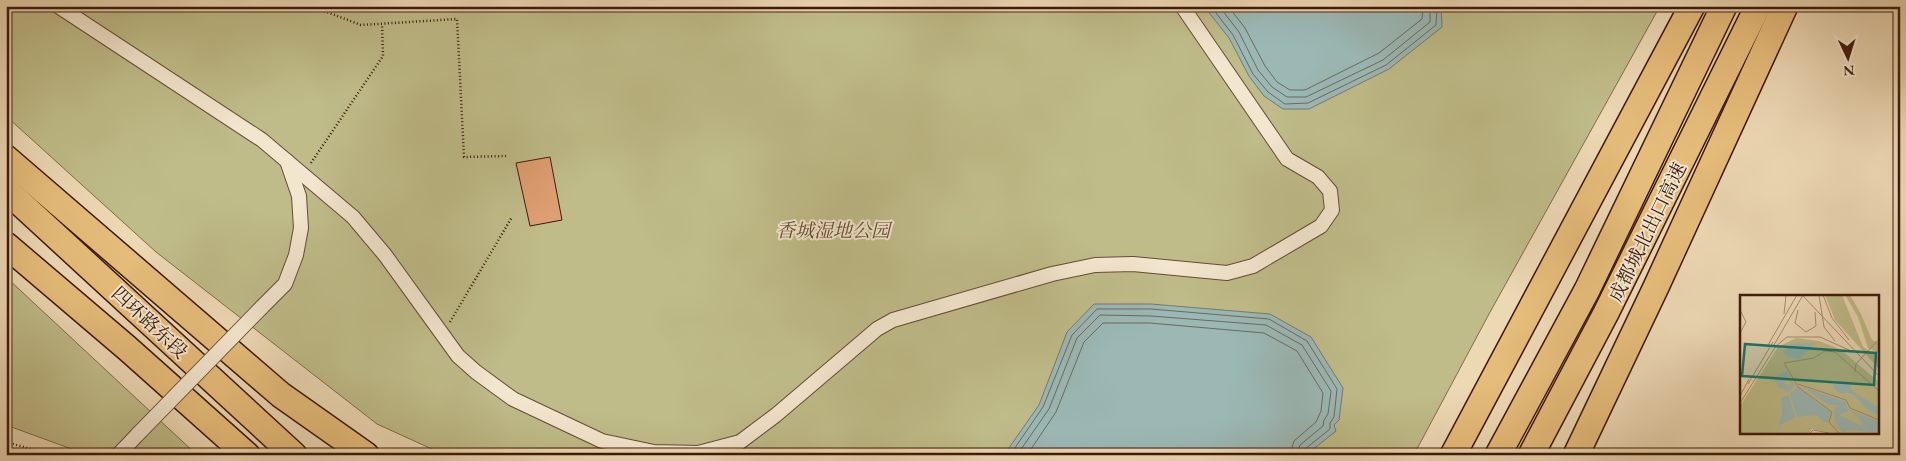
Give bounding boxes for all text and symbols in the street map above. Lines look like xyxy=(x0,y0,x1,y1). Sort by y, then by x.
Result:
north arrow xyxy=(1824,32,1874,82)
text: N xyxy=(1842,62,1855,80)
street label: 成都城北出口高速 xyxy=(1603,158,1692,306)
park label: 香城湿地公园 xyxy=(776,218,893,243)
street label: 四环路东段 xyxy=(106,281,193,364)
inset map xyxy=(1740,295,1878,434)

